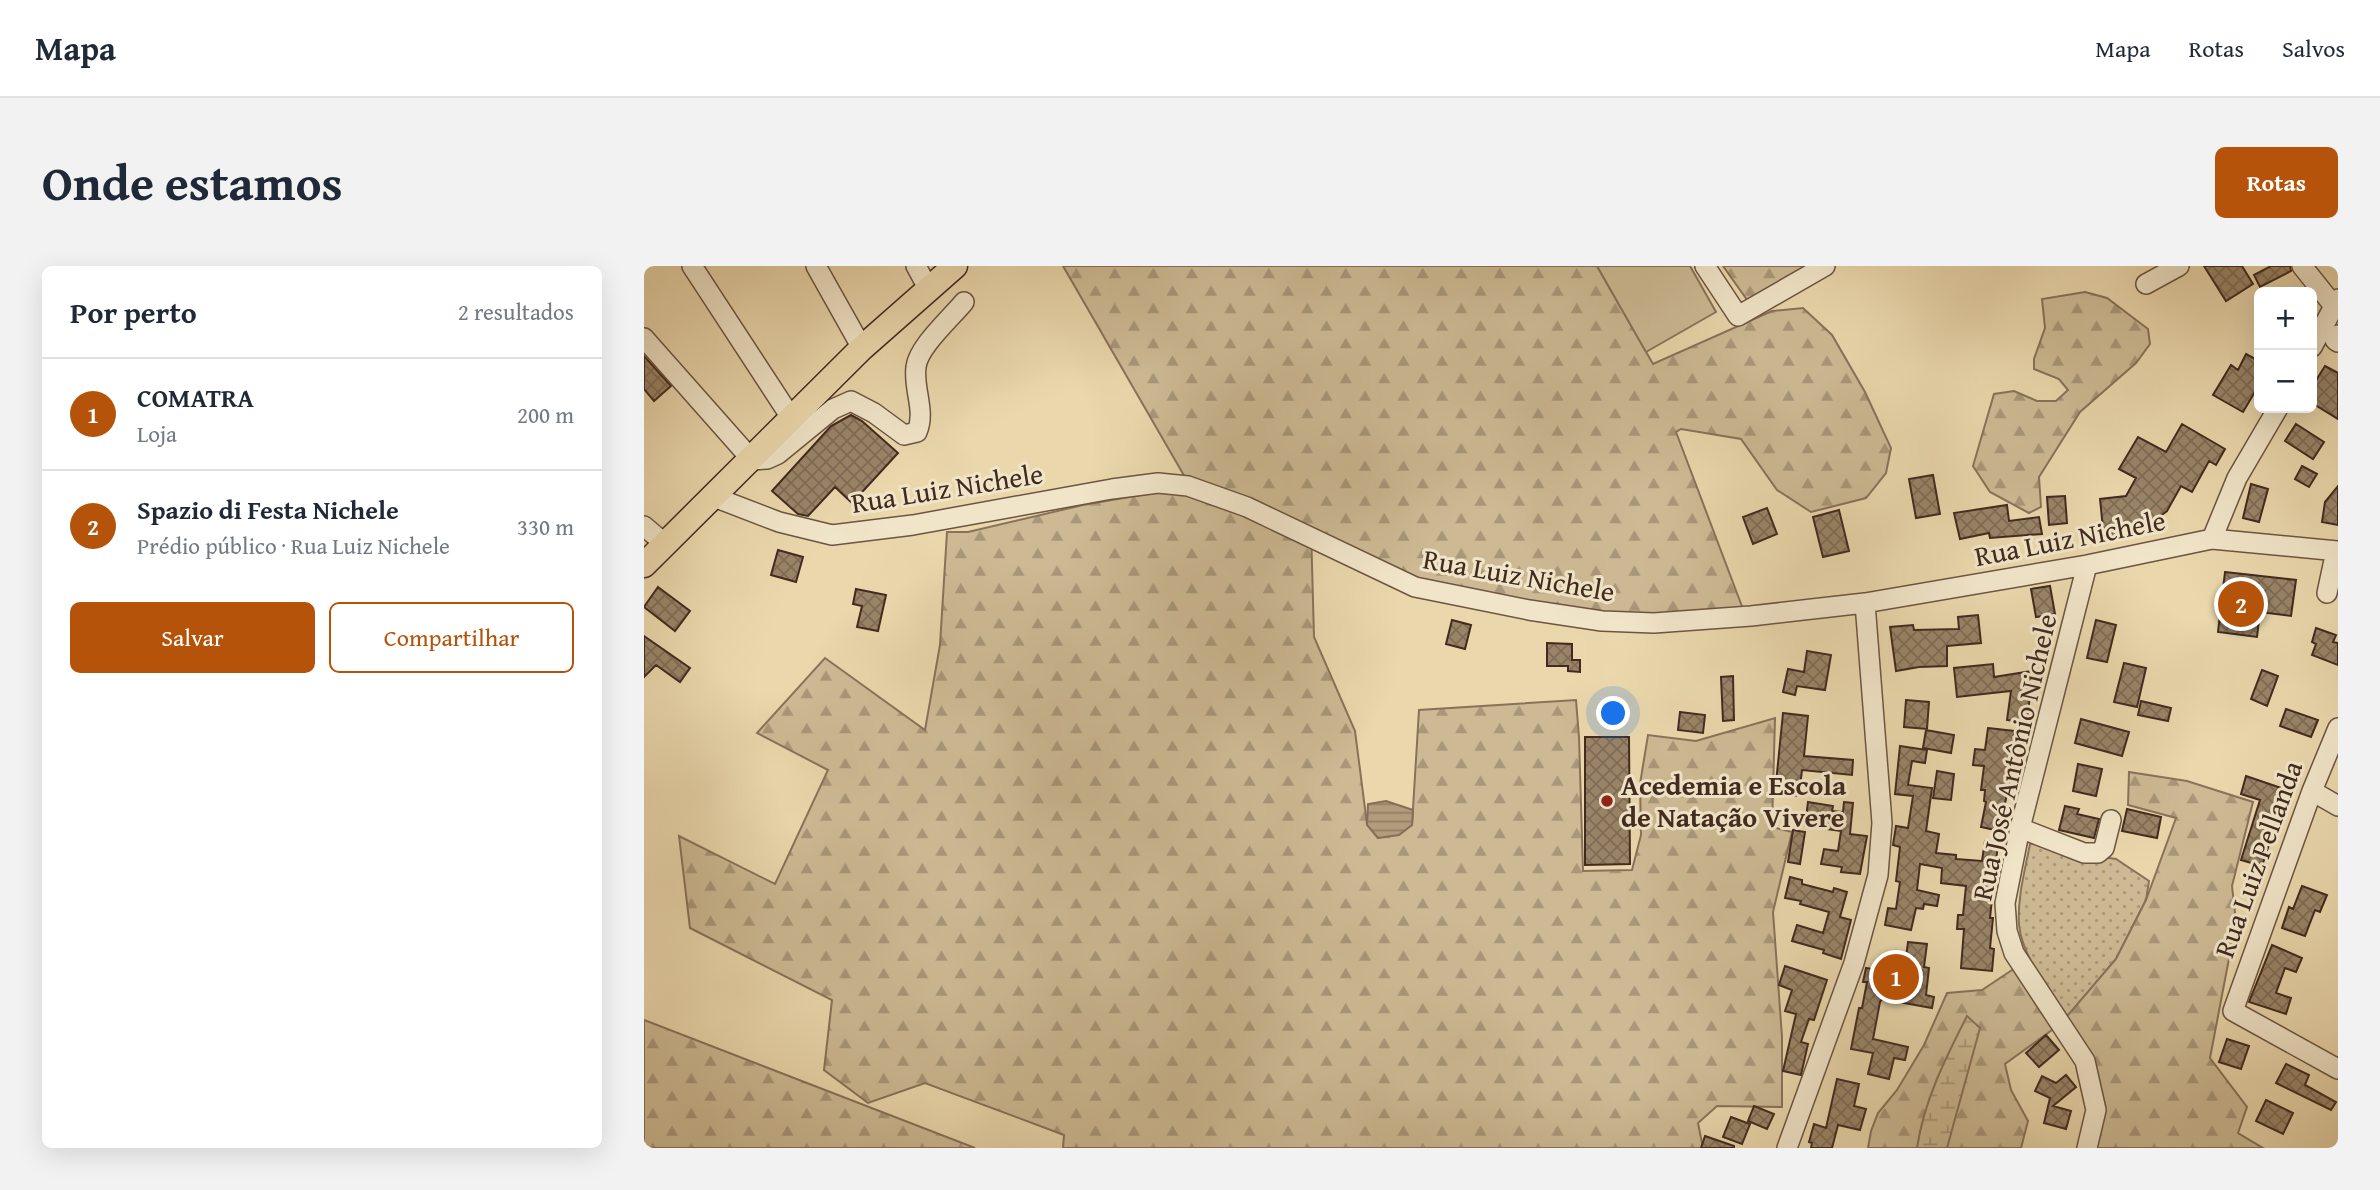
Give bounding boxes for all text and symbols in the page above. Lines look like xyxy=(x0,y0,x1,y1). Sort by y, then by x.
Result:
text: Mapa xyxy=(35,24,116,72)
text: Mapa xyxy=(2095,31,2151,66)
text: Rotas xyxy=(2189,31,2244,66)
text: Salvos xyxy=(2282,31,2345,66)
text: Onde estamos xyxy=(42,146,343,218)
button: Rotas xyxy=(2215,147,2338,218)
map controls xyxy=(2254,287,2317,413)
button: + xyxy=(2254,287,2317,350)
text: Por perto xyxy=(70,290,197,334)
text: 2 resultados xyxy=(458,295,574,328)
button: − xyxy=(2254,350,2317,413)
text: COMATRA xyxy=(137,378,254,417)
text: 1 xyxy=(87,398,99,431)
text: 200 m xyxy=(517,398,574,431)
text: Loja xyxy=(137,417,177,450)
street label: Rua Luiz Nichele xyxy=(848,452,1046,523)
text: Spazio di Festa Nichele xyxy=(137,490,399,529)
street label: Rua Luiz Nichele xyxy=(1971,499,2169,576)
text: 2 xyxy=(87,510,99,543)
text: 330 m xyxy=(517,510,574,543)
text: Prédio público · Rua Luiz Nichele xyxy=(137,529,450,562)
street label: Rua Luiz Nichele xyxy=(1420,537,1618,612)
pin: 2 xyxy=(2218,578,2264,630)
button: Salvar xyxy=(70,602,315,673)
button: Compartilhar xyxy=(329,602,574,673)
street label: Rua José Antônio Nichele xyxy=(1961,609,2066,904)
your location xyxy=(1596,696,1630,730)
street label: Rua Luiz Pellanda xyxy=(2203,754,2312,963)
place label: Acedemia e Escola de Natação Vivere xyxy=(1621,764,1847,837)
marker: Acedemia e Escola de Natação Vivere xyxy=(1599,793,1615,809)
pin: 1 xyxy=(1873,951,1919,1003)

